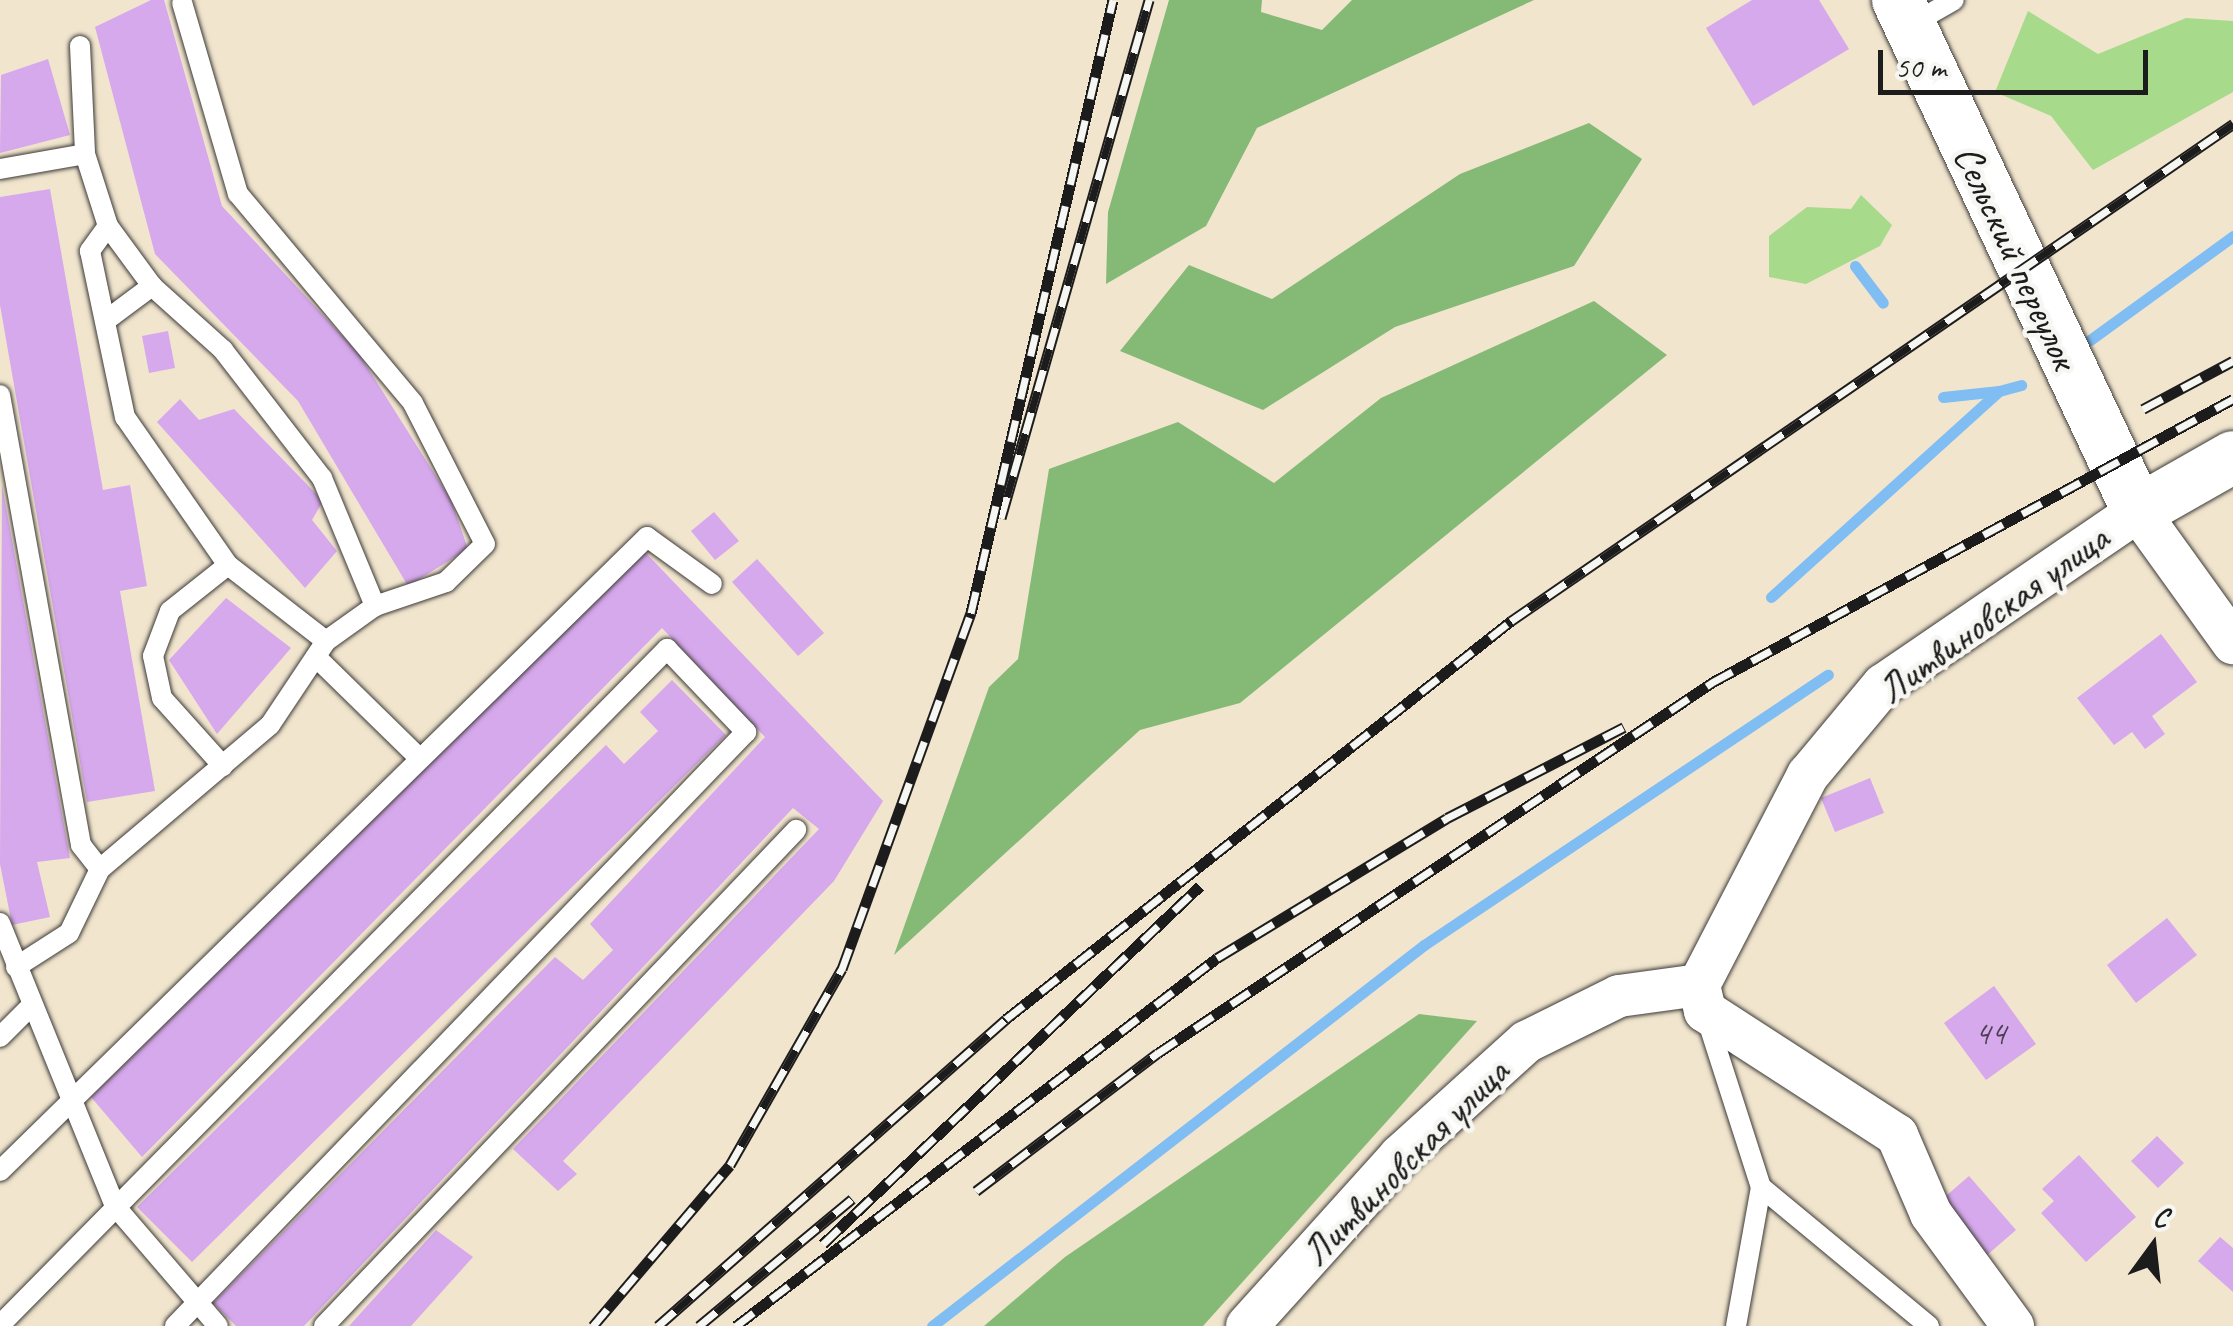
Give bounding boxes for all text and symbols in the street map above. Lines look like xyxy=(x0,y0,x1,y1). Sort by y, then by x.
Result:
scale bar xyxy=(1883,30,2153,92)
text: 50 m xyxy=(1895,48,1946,86)
street label: Сельский переулок xyxy=(1943,137,2089,377)
street label: Литвиновская улица xyxy=(1867,513,2119,715)
house number: 44 xyxy=(1974,1012,2006,1054)
street label: Литвиновская улица xyxy=(1290,1047,1520,1277)
north arrow xyxy=(2103,1196,2203,1296)
text: С xyxy=(2150,1198,2172,1235)

